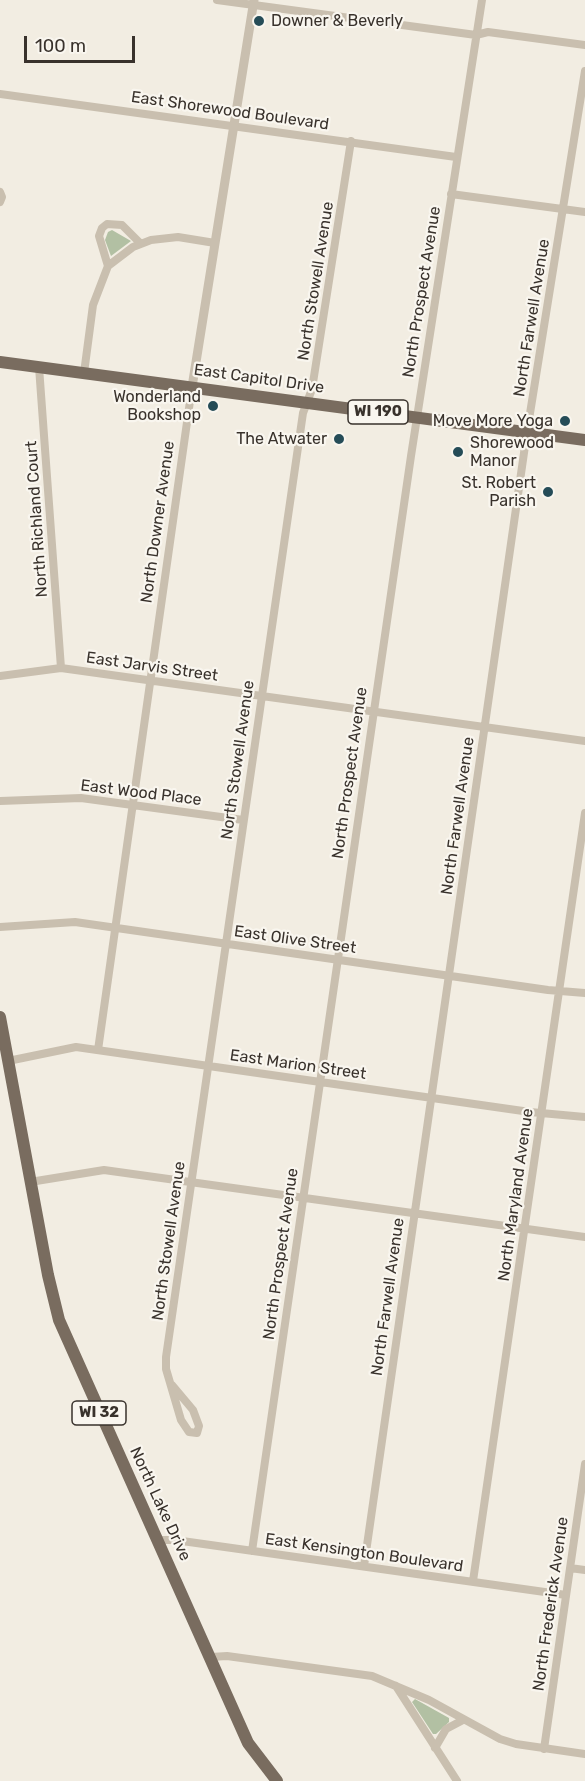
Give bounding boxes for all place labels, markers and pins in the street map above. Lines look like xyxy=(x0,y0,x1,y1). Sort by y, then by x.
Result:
place label: Downer & Beverly xyxy=(271,11,403,31)
marker: Downer & Beverly xyxy=(252,14,266,28)
place label: Wonderland Bookshop xyxy=(113,387,201,425)
marker: Wonderland Bookshop xyxy=(206,399,220,413)
place label: Move More Yoga xyxy=(433,411,553,431)
marker: Move More Yoga xyxy=(558,414,572,428)
place label: The Atwater xyxy=(236,429,327,449)
marker: The Atwater xyxy=(332,432,346,446)
place label: Shorewood Manor xyxy=(470,433,554,471)
marker: Shorewood Manor xyxy=(451,445,465,459)
place label: St. Robert Parish xyxy=(461,473,536,511)
marker: St. Robert Parish xyxy=(541,485,555,499)

